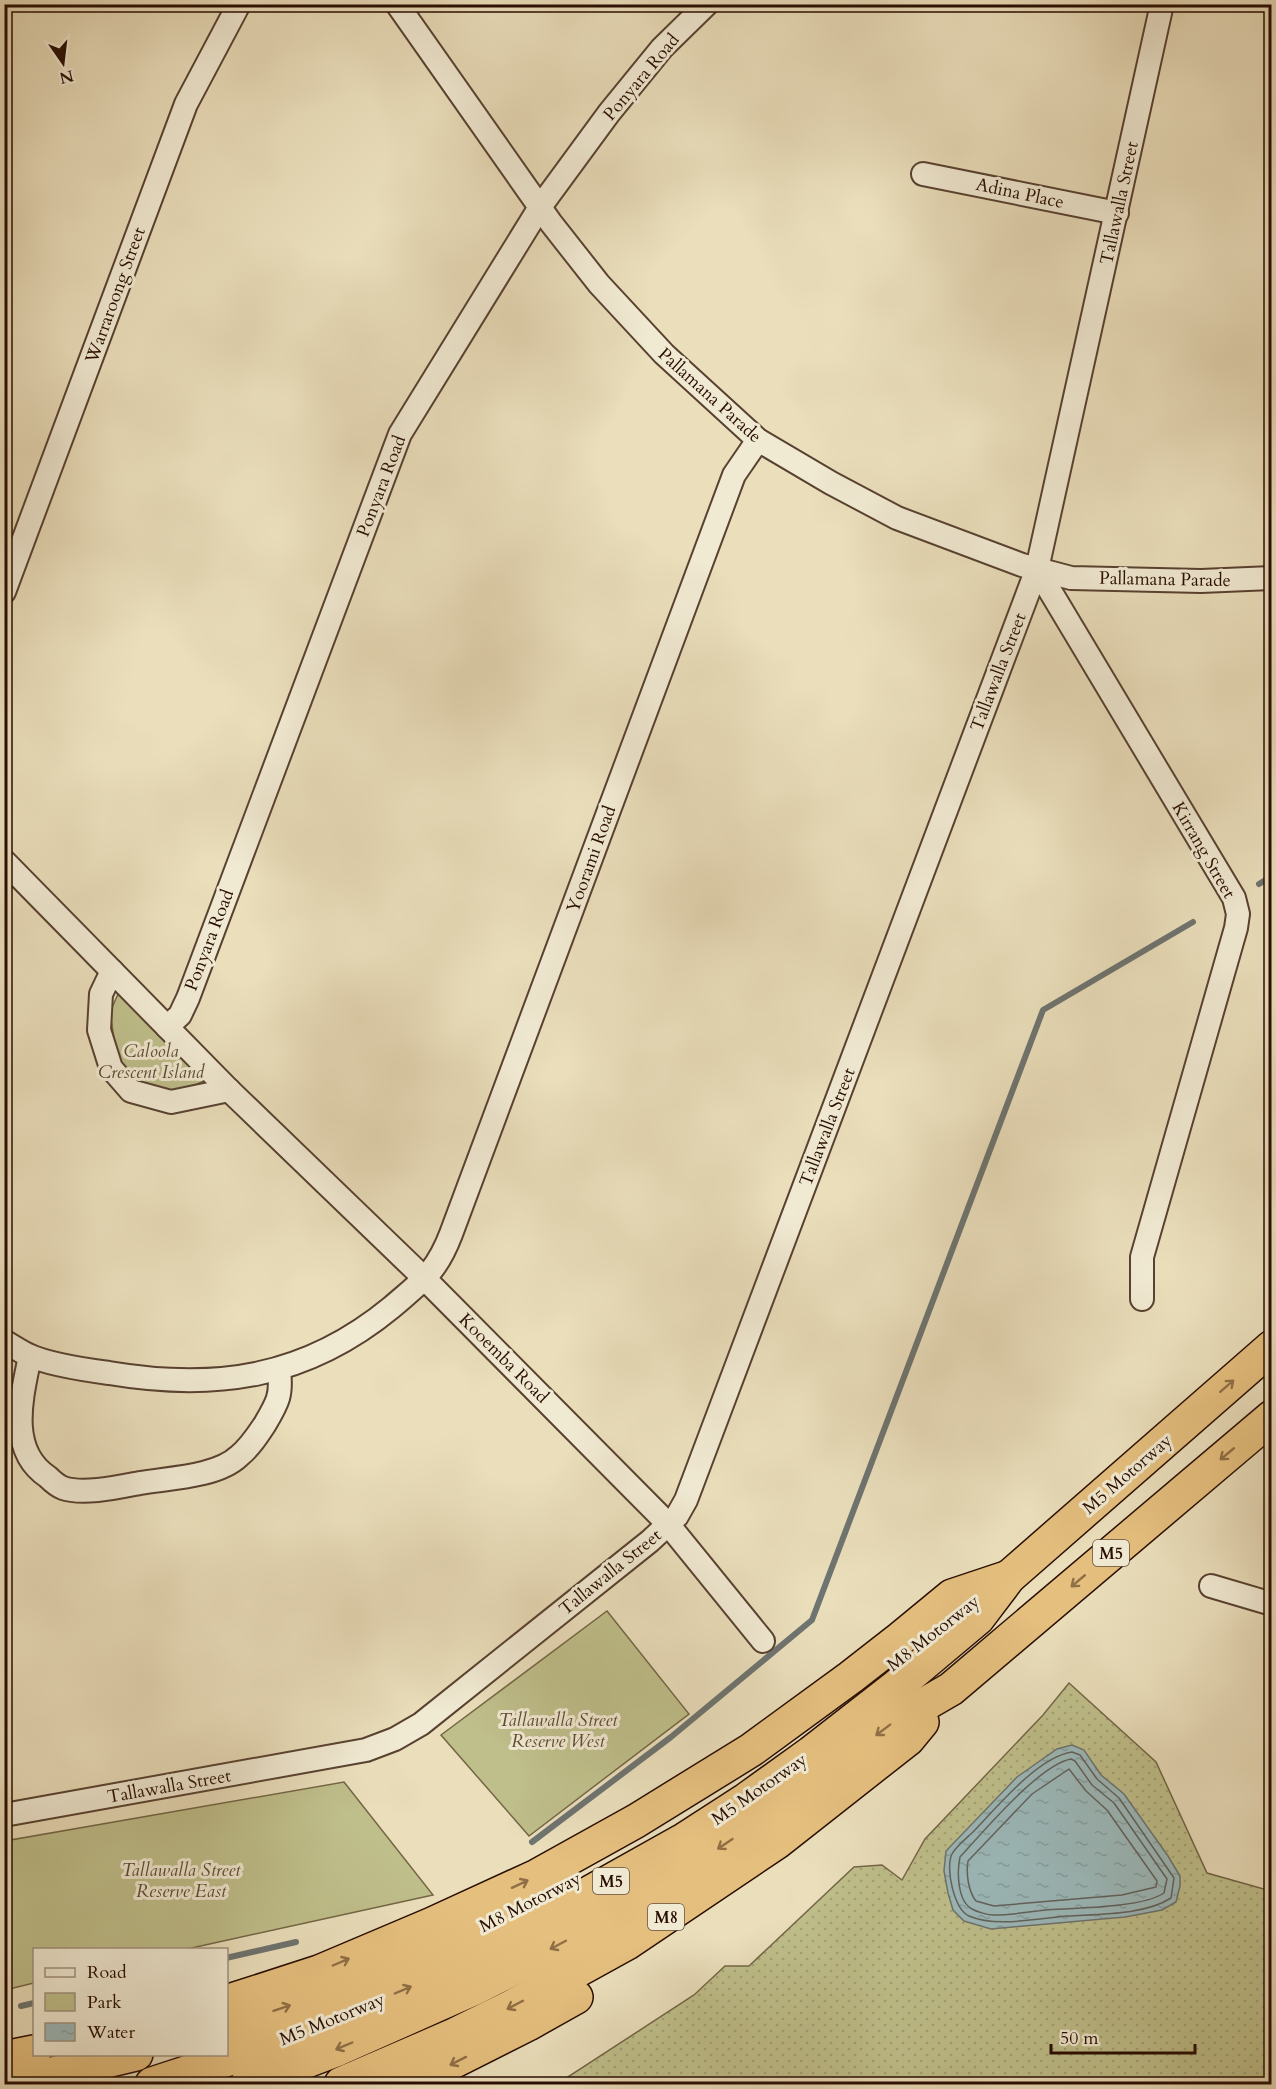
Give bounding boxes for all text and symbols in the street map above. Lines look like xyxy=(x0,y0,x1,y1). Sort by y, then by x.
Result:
street label: Ponyara Road xyxy=(598,28,685,126)
north arrow xyxy=(33,33,93,93)
text: N xyxy=(57,64,76,89)
street label: Tallawalla Street xyxy=(1094,139,1145,267)
street label: Adina Place xyxy=(973,172,1066,215)
street label: Warraroong Street xyxy=(79,223,152,368)
street label: Pallamana Parade xyxy=(652,342,767,449)
street label: Ponyara Road xyxy=(351,432,412,540)
street label: Pallamana Parade xyxy=(1099,566,1231,593)
street label: Tallawalla Street xyxy=(964,609,1033,735)
street label: Kirrang Street xyxy=(1166,797,1242,903)
street label: Yoorami Road xyxy=(561,802,622,916)
street label: Ponyara Road xyxy=(179,886,240,994)
park label: Caloola Crescent Island xyxy=(98,1039,205,1085)
street label: Tallawalla Street xyxy=(793,1064,862,1190)
street label: Kooemba Road xyxy=(453,1308,555,1409)
one-way arrow xyxy=(1219,1379,1234,1393)
street label: M5 Motorway xyxy=(1077,1428,1178,1520)
one-way arrow xyxy=(1219,1448,1235,1461)
street label: Tallawalla Street xyxy=(554,1523,667,1621)
road number: M5 xyxy=(1093,1540,1129,1566)
one-way arrow xyxy=(1071,1574,1086,1588)
street label: M8 Motorway xyxy=(882,1589,985,1678)
park label: Tallawalla Street Reserve West xyxy=(499,1708,618,1754)
one-way arrow xyxy=(875,1723,891,1736)
street label: M5 Motorway xyxy=(706,1747,812,1832)
street label: Tallawalla Street xyxy=(105,1763,233,1810)
one-way arrow xyxy=(717,1838,734,1850)
park label: Tallawalla Street Reserve East xyxy=(122,1858,241,1904)
street label: M8 Motorway xyxy=(475,1866,586,1939)
road number: M5 xyxy=(593,1868,629,1894)
one-way arrow xyxy=(510,1877,528,1889)
road number: M8 xyxy=(648,1904,684,1930)
one-way arrow xyxy=(550,1940,568,1951)
legend xyxy=(33,1948,228,2056)
one-way arrow xyxy=(332,1956,350,1967)
text: Road xyxy=(87,1960,127,1985)
one-way arrow xyxy=(393,1984,412,1995)
street label: M5 Motorway xyxy=(276,1987,389,2052)
text: Park xyxy=(87,1990,122,2015)
one-way arrow xyxy=(506,2000,524,2011)
one-way arrow xyxy=(272,2002,291,2013)
scale bar xyxy=(1051,2017,1195,2055)
text: Water xyxy=(86,2020,136,2045)
text: 50 m xyxy=(1060,2026,1099,2051)
one-way arrow xyxy=(335,2041,354,2052)
one-way arrow xyxy=(449,2056,467,2067)

